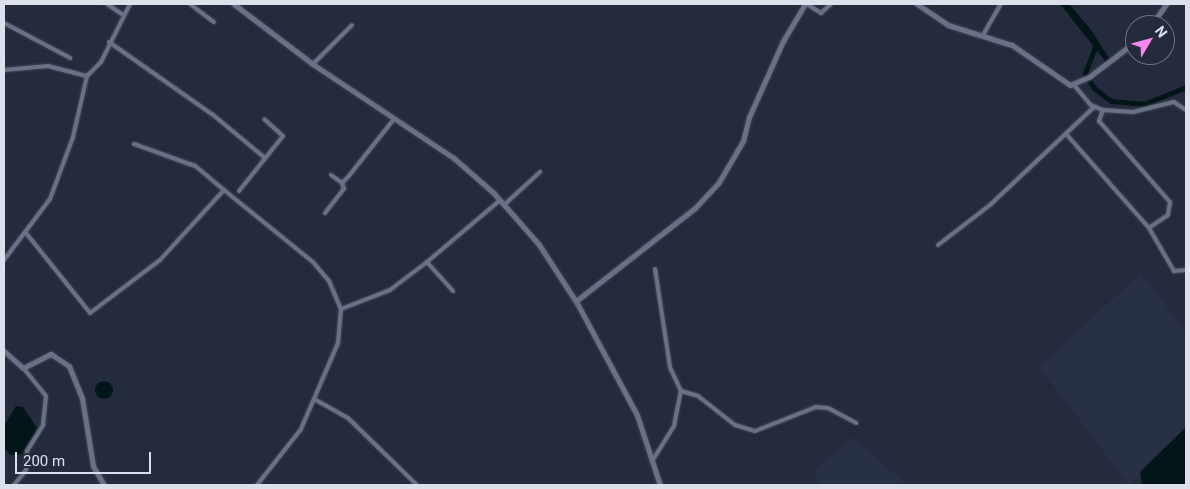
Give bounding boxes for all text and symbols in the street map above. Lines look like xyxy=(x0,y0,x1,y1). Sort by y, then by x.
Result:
north arrow xyxy=(1125,15,1175,65)
text: N xyxy=(1152,23,1171,40)
scale bar xyxy=(18,442,154,474)
text: 200 m xyxy=(23,452,65,470)

